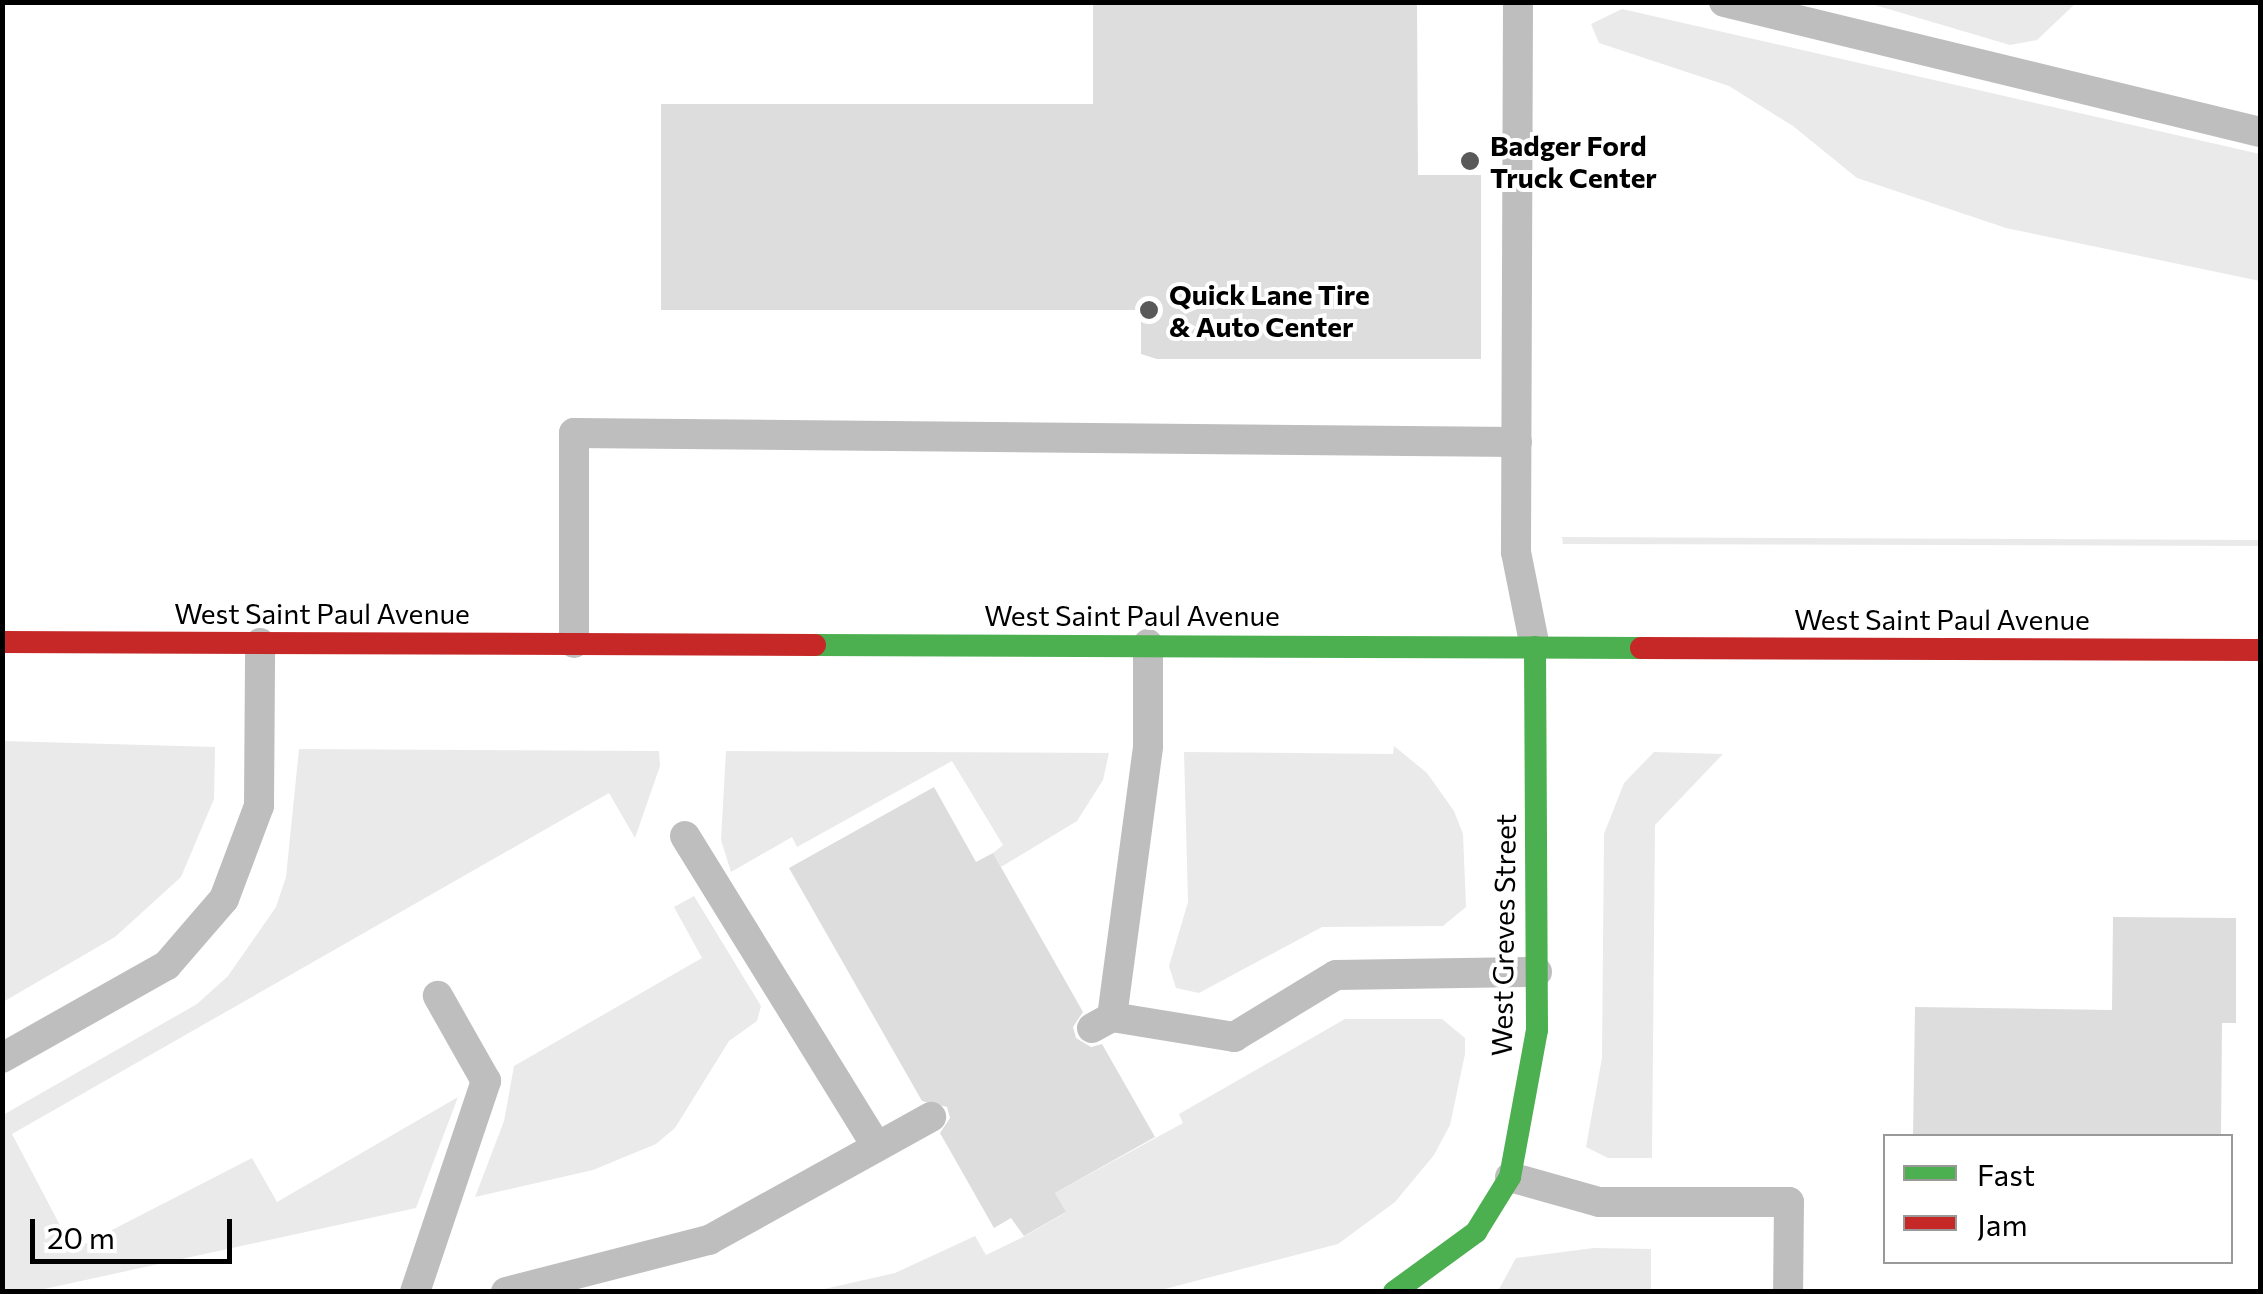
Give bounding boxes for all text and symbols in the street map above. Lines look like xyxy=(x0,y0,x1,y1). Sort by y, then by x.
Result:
place label: Badger Ford Truck Center xyxy=(1490,128,1657,194)
marker: Badger Ford Truck Center xyxy=(1459,150,1481,172)
place label: Quick Lane Tire & Auto Center xyxy=(1169,277,1370,343)
marker: Quick Lane Tire & Auto Center xyxy=(1138,299,1160,321)
street label: West Saint Paul Avenue xyxy=(174,596,470,630)
street label: West Saint Paul Avenue xyxy=(984,598,1280,632)
street label: West Saint Paul Avenue xyxy=(1794,602,2090,636)
street label: West Greves Street xyxy=(1484,814,1522,1056)
legend xyxy=(1883,1134,2233,1264)
text: Fast xyxy=(1977,1155,2035,1192)
scale bar xyxy=(35,1199,238,1261)
text: Jam xyxy=(1977,1205,2028,1242)
text: 20 m xyxy=(47,1218,115,1255)

